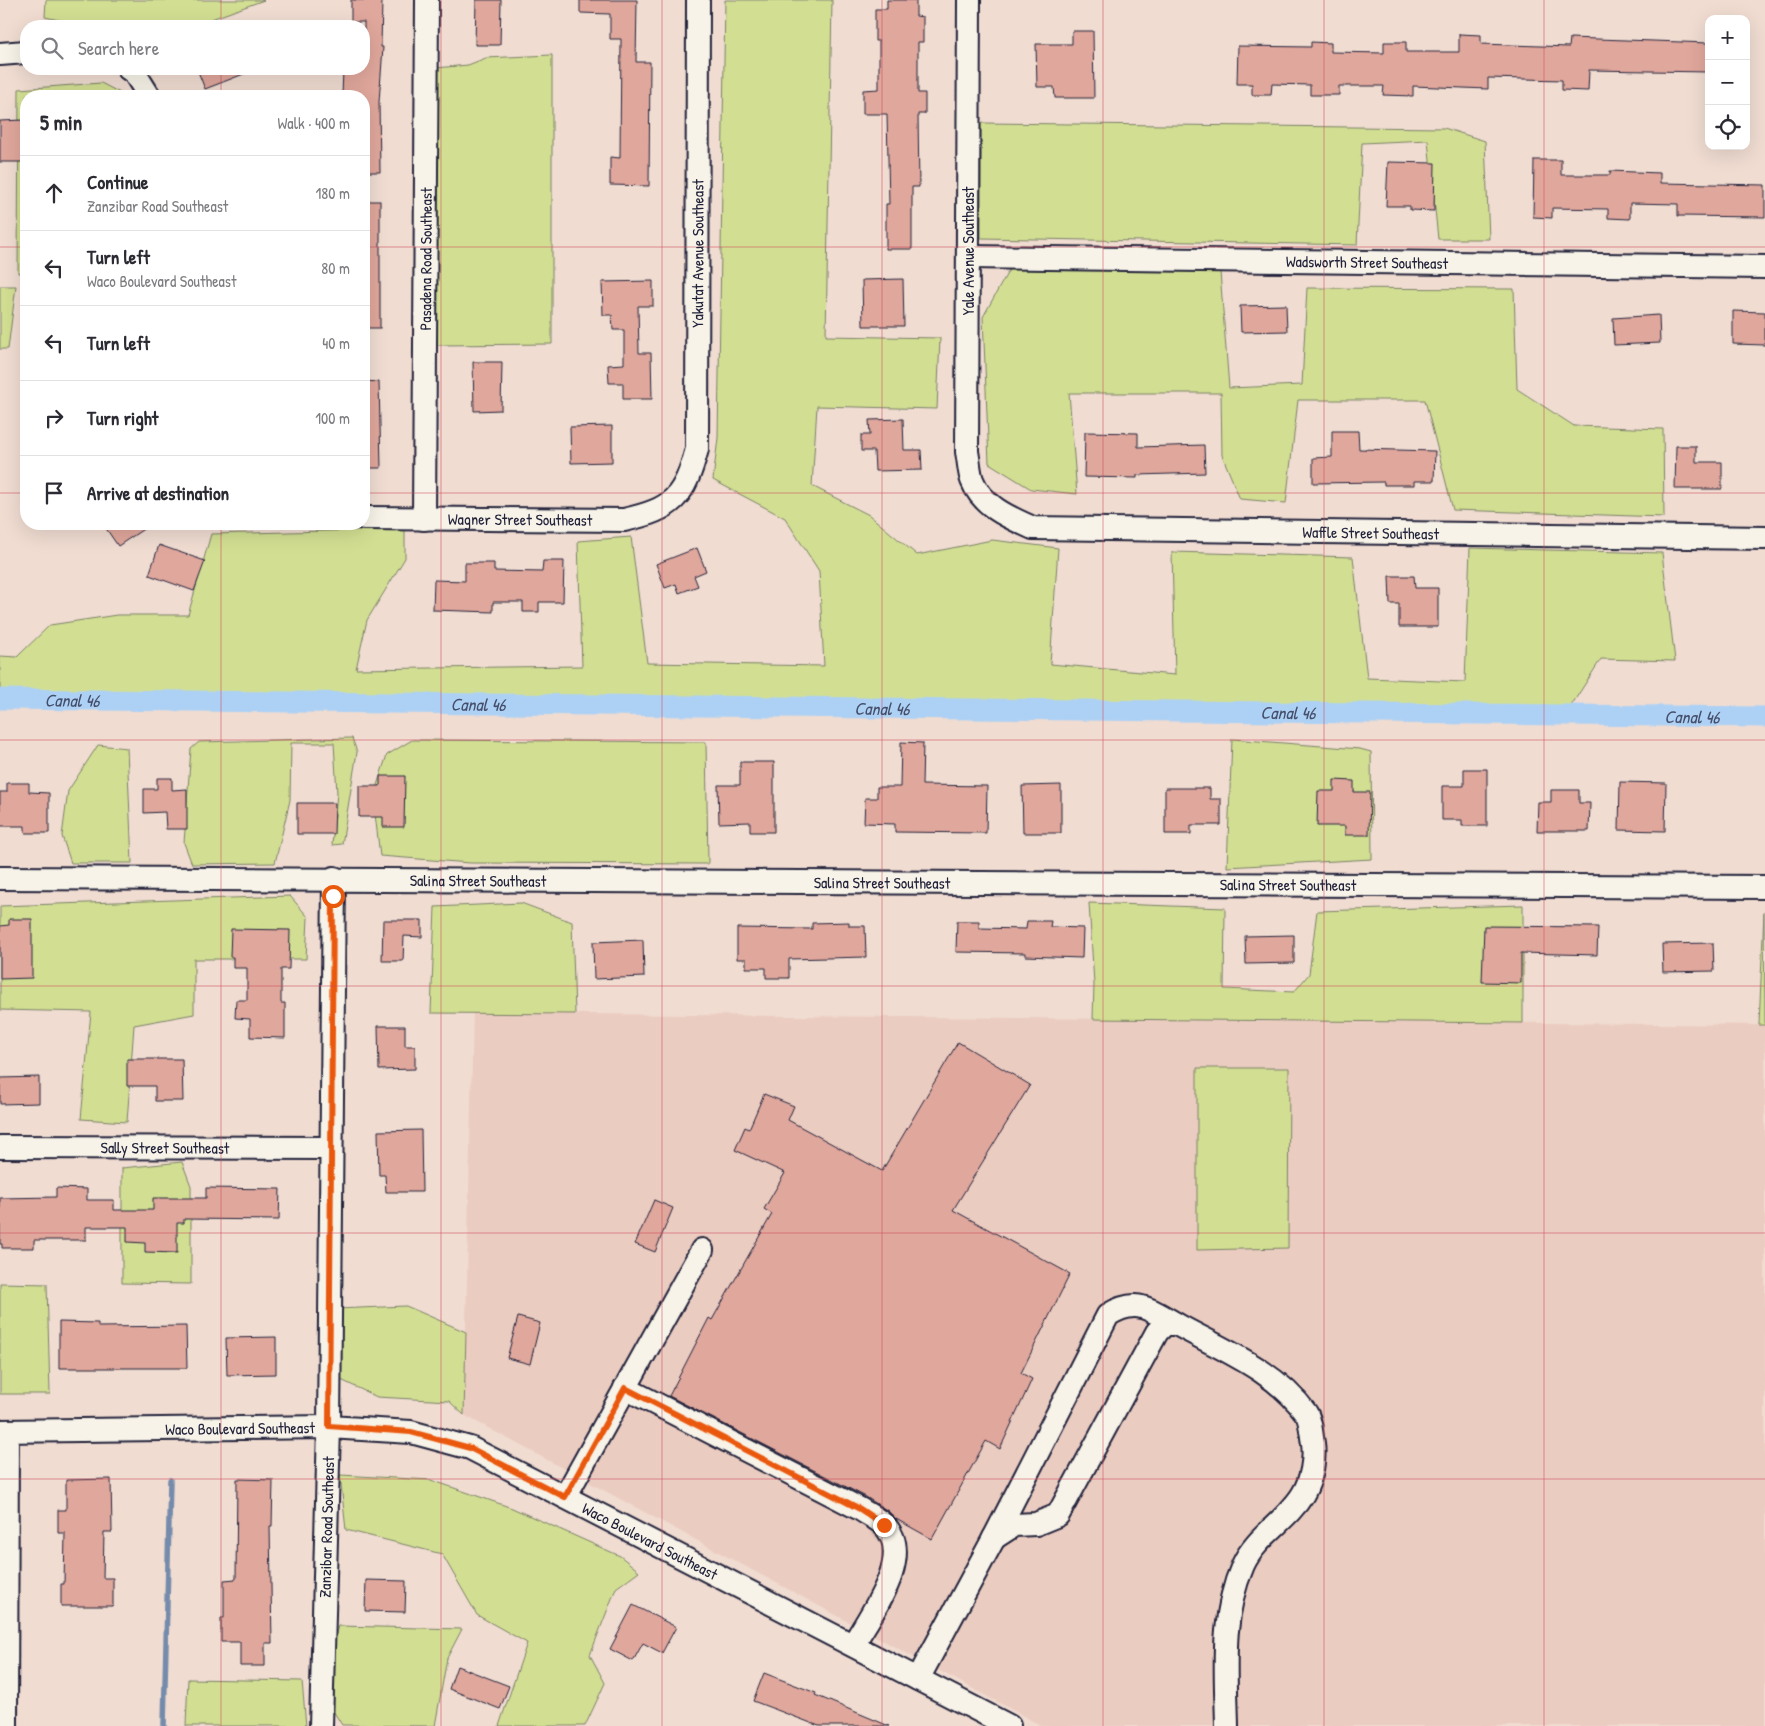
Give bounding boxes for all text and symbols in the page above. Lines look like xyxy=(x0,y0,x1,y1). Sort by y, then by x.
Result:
map controls xyxy=(1705,15,1750,150)
button: + xyxy=(1705,15,1750,60)
search box xyxy=(20,20,370,75)
icon: search xyxy=(38,34,66,62)
text: Search here xyxy=(78,35,159,61)
button: − xyxy=(1705,60,1750,105)
button: locate xyxy=(1705,105,1750,150)
text: 5 min xyxy=(40,108,82,137)
text: Walk · 400 m xyxy=(278,112,350,134)
text: Continue xyxy=(87,169,148,195)
icon: ahead xyxy=(40,179,68,207)
street label: Yakutat Avenue Southeast xyxy=(686,179,709,328)
text: 180 m xyxy=(316,182,350,204)
street label: Yale Avenue Southeast xyxy=(957,186,979,315)
street label: Pasadena Road Southeast xyxy=(414,187,437,331)
text: Zanzibar Road Southeast xyxy=(87,195,228,217)
text: Turn left xyxy=(87,244,150,270)
street label: Wadsworth Street Southeast xyxy=(1286,250,1449,274)
icon: left xyxy=(40,254,68,282)
text: 80 m xyxy=(321,257,350,279)
text: Waco Boulevard Southeast xyxy=(87,270,237,292)
icon: left xyxy=(40,329,68,357)
text: Turn left xyxy=(87,330,150,356)
text: 40 m xyxy=(322,332,350,354)
icon: right xyxy=(40,404,68,432)
text: Turn right xyxy=(87,405,158,431)
text: 100 m xyxy=(315,407,350,429)
icon: arrive xyxy=(40,479,68,507)
text: Arrive at destination xyxy=(87,480,229,506)
street label: Wagner Street Southeast xyxy=(448,508,593,531)
street label: Waffle Street Southeast xyxy=(1302,521,1440,545)
water label: Canal 46 xyxy=(44,687,100,713)
water label: Canal 46 xyxy=(450,691,506,717)
water label: Canal 46 xyxy=(854,695,910,721)
water label: Canal 46 xyxy=(1260,699,1316,725)
water label: Canal 46 xyxy=(1664,703,1720,729)
street label: Salina Street Southeast xyxy=(410,869,547,892)
street label: Salina Street Southeast xyxy=(814,871,951,894)
street label: Salina Street Southeast xyxy=(1220,873,1357,896)
route start xyxy=(322,885,345,908)
street label: Sally Street Southeast xyxy=(101,1136,230,1159)
street label: Waco Boulevard Southeast xyxy=(165,1416,315,1440)
street label: Zanzibar Road Southeast xyxy=(313,1456,339,1598)
street label: Waco Boulevard Southeast xyxy=(579,1497,722,1585)
route end xyxy=(873,1514,896,1537)

